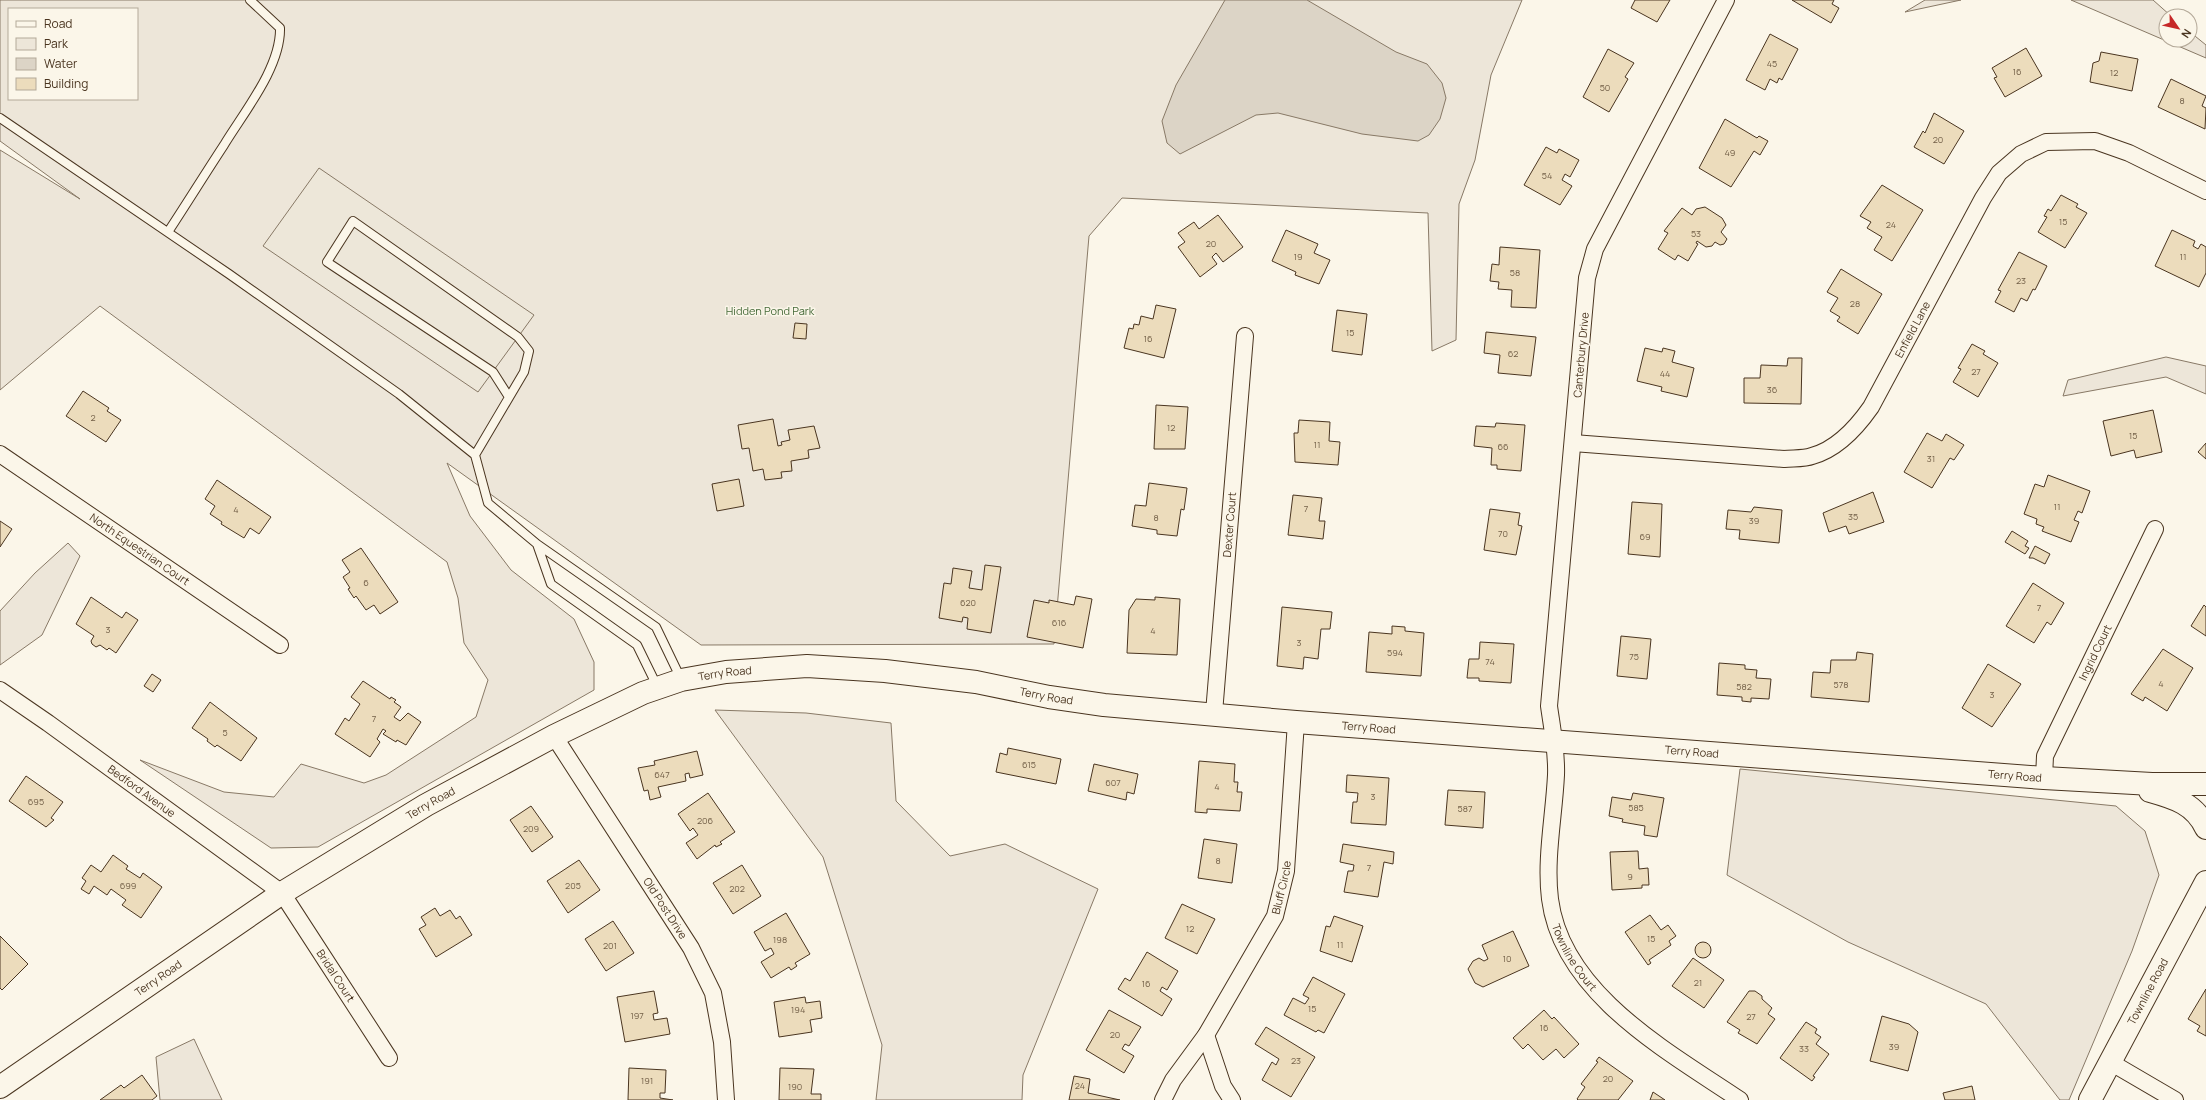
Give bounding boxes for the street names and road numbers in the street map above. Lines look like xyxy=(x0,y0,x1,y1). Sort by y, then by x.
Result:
street label: Enfield Lane xyxy=(1891,298,1934,360)
street label: Canterbury Drive xyxy=(1569,311,1592,398)
street label: Dexter Court xyxy=(1219,491,1239,558)
street label: North Equestrian Court xyxy=(87,509,193,588)
street label: Ingrid Court xyxy=(2075,622,2115,683)
street label: Terry Road xyxy=(697,662,752,684)
street label: Terry Road xyxy=(1018,683,1074,707)
street label: Terry Road xyxy=(1341,717,1396,736)
street label: Terry Road xyxy=(1664,742,1719,761)
street label: Bedford Avenue xyxy=(105,761,179,821)
street label: Terry Road xyxy=(1987,766,2043,785)
street label: Terry Road xyxy=(403,783,458,823)
street label: Bluff Circle xyxy=(1268,860,1294,916)
street label: Old Post Drive xyxy=(640,874,691,942)
street label: Townline Court xyxy=(1549,922,1601,994)
street label: Bridal Court xyxy=(313,946,359,1005)
street label: Townline Road xyxy=(2123,955,2171,1027)
street label: Terry Road xyxy=(131,956,184,999)

